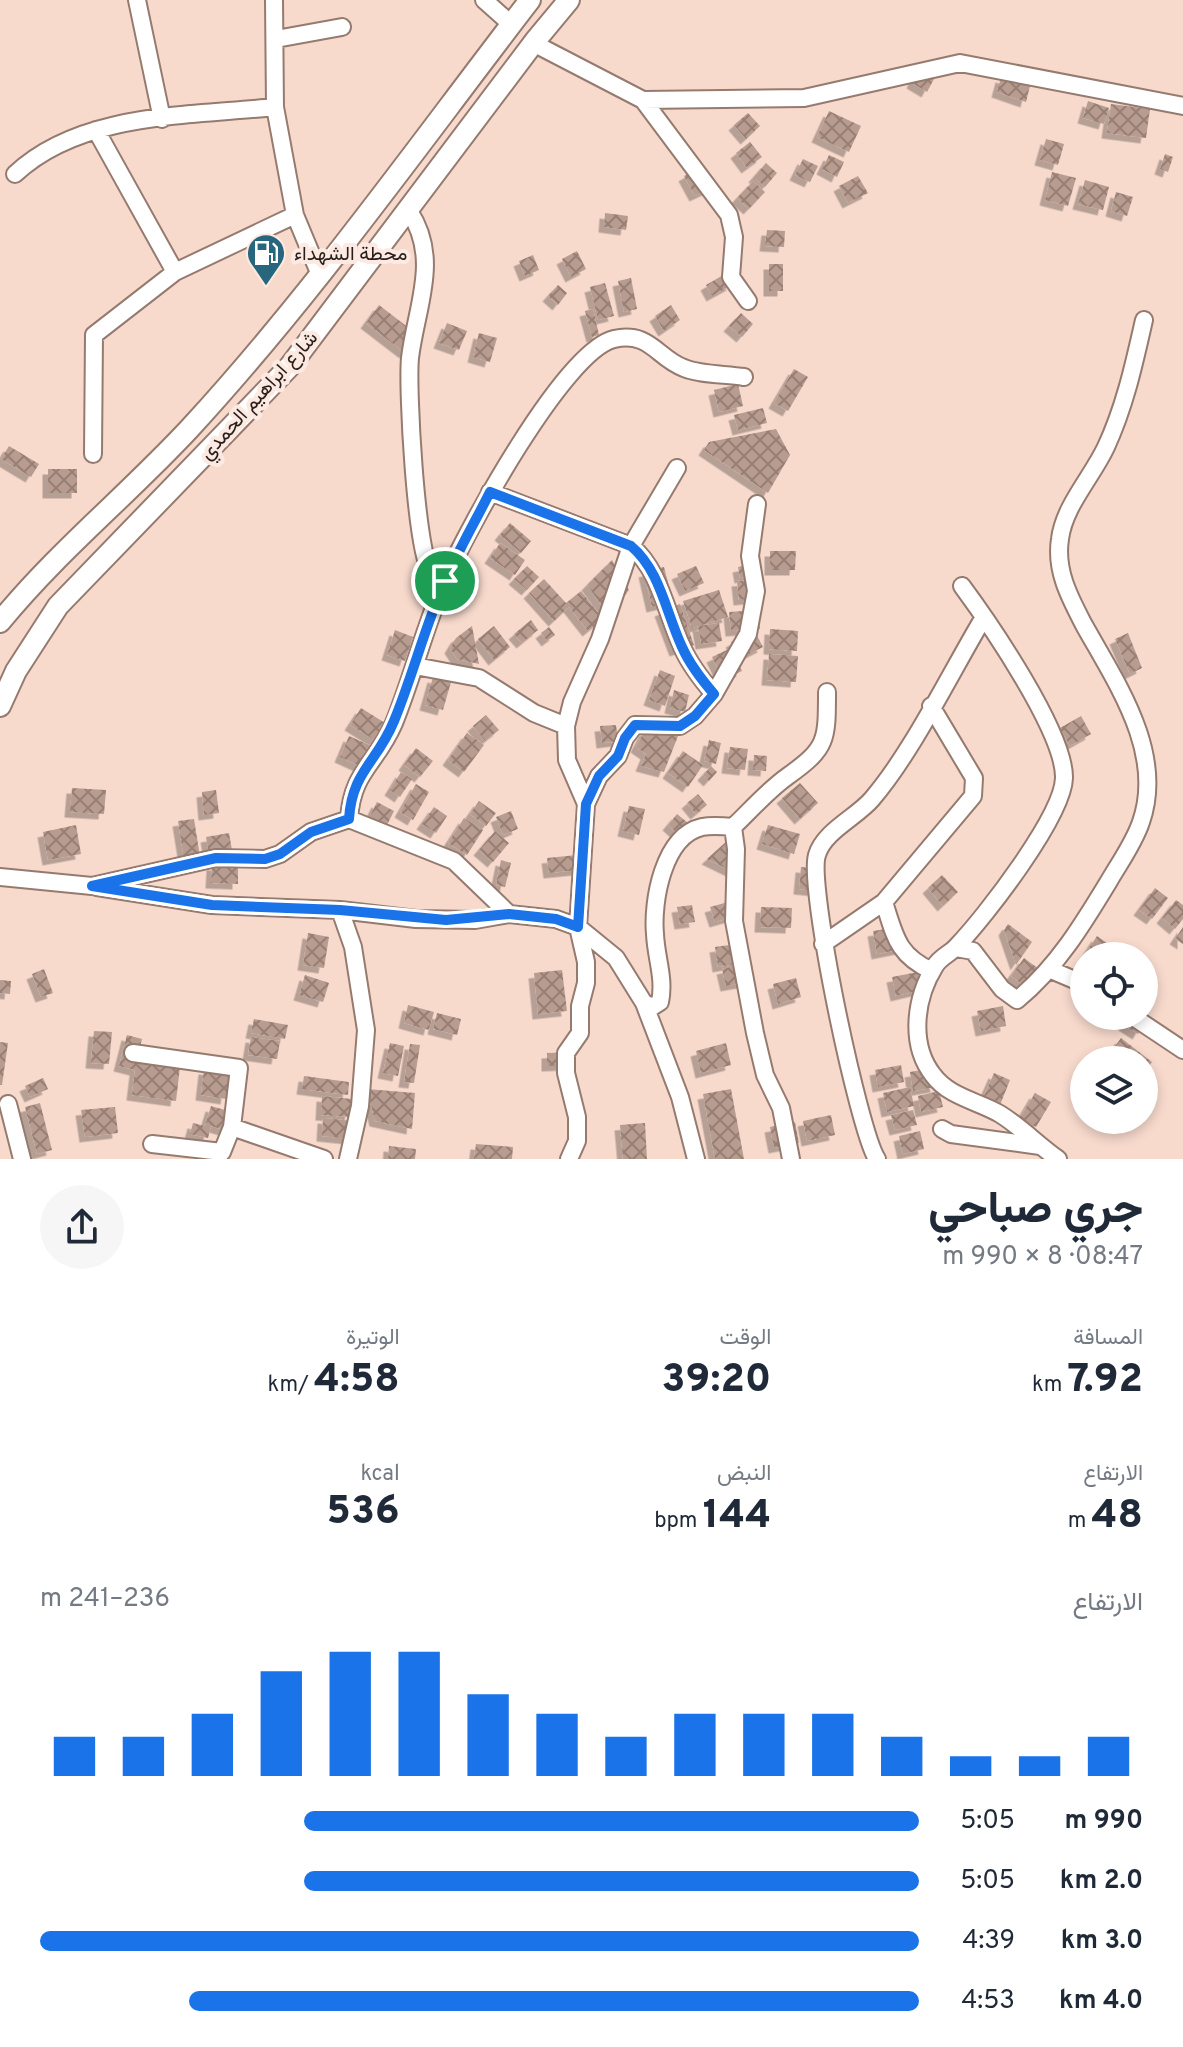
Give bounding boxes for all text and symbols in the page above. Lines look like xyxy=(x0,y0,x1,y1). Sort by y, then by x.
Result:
fuel station icon: محطة الشهداء xyxy=(245,232,287,287)
place label: محطة الشهداء xyxy=(294,242,407,268)
street label: شارع ابراهيم الحمدي xyxy=(195,326,326,468)
pin xyxy=(411,547,479,615)
icon: arrive xyxy=(423,559,467,603)
map controls xyxy=(1070,942,1158,1134)
button: locate xyxy=(1070,942,1158,1030)
button: layers xyxy=(1070,1046,1158,1134)
text: جري صباحي xyxy=(928,1183,1143,1239)
button: share xyxy=(40,1185,124,1269)
text: 08:47 · 8 × 990 m xyxy=(942,1241,1143,1274)
text: الوتيرة xyxy=(346,1325,400,1352)
text: الوقت xyxy=(720,1325,771,1352)
text: المسافة xyxy=(1073,1325,1143,1352)
text: 4:58 xyxy=(314,1356,400,1406)
text: 39:20 xyxy=(661,1356,771,1406)
text: 7.92 xyxy=(1068,1356,1143,1406)
text: /km xyxy=(268,1372,314,1399)
text: km xyxy=(1032,1372,1068,1399)
text: kcal xyxy=(361,1461,400,1488)
text: النبض xyxy=(717,1461,771,1488)
text: الارتفاع xyxy=(1083,1461,1143,1488)
text: 536 xyxy=(327,1488,400,1538)
text: 144 xyxy=(703,1492,771,1542)
text: 48 xyxy=(1092,1492,1143,1542)
text: bpm xyxy=(654,1508,703,1535)
text: m xyxy=(1068,1508,1092,1535)
text: 236–241 m xyxy=(40,1583,170,1616)
text: الارتفاع xyxy=(1072,1587,1143,1620)
text: 5:05 xyxy=(960,1805,1015,1838)
text: 990 m xyxy=(1065,1805,1143,1838)
text: 5:05 xyxy=(960,1865,1015,1898)
text: 2.0 km xyxy=(1060,1865,1143,1898)
text: 4:39 xyxy=(962,1925,1015,1958)
text: 3.0 km xyxy=(1061,1925,1143,1958)
text: 4:53 xyxy=(961,1985,1015,2018)
text: 4.0 km xyxy=(1059,1985,1143,2018)

